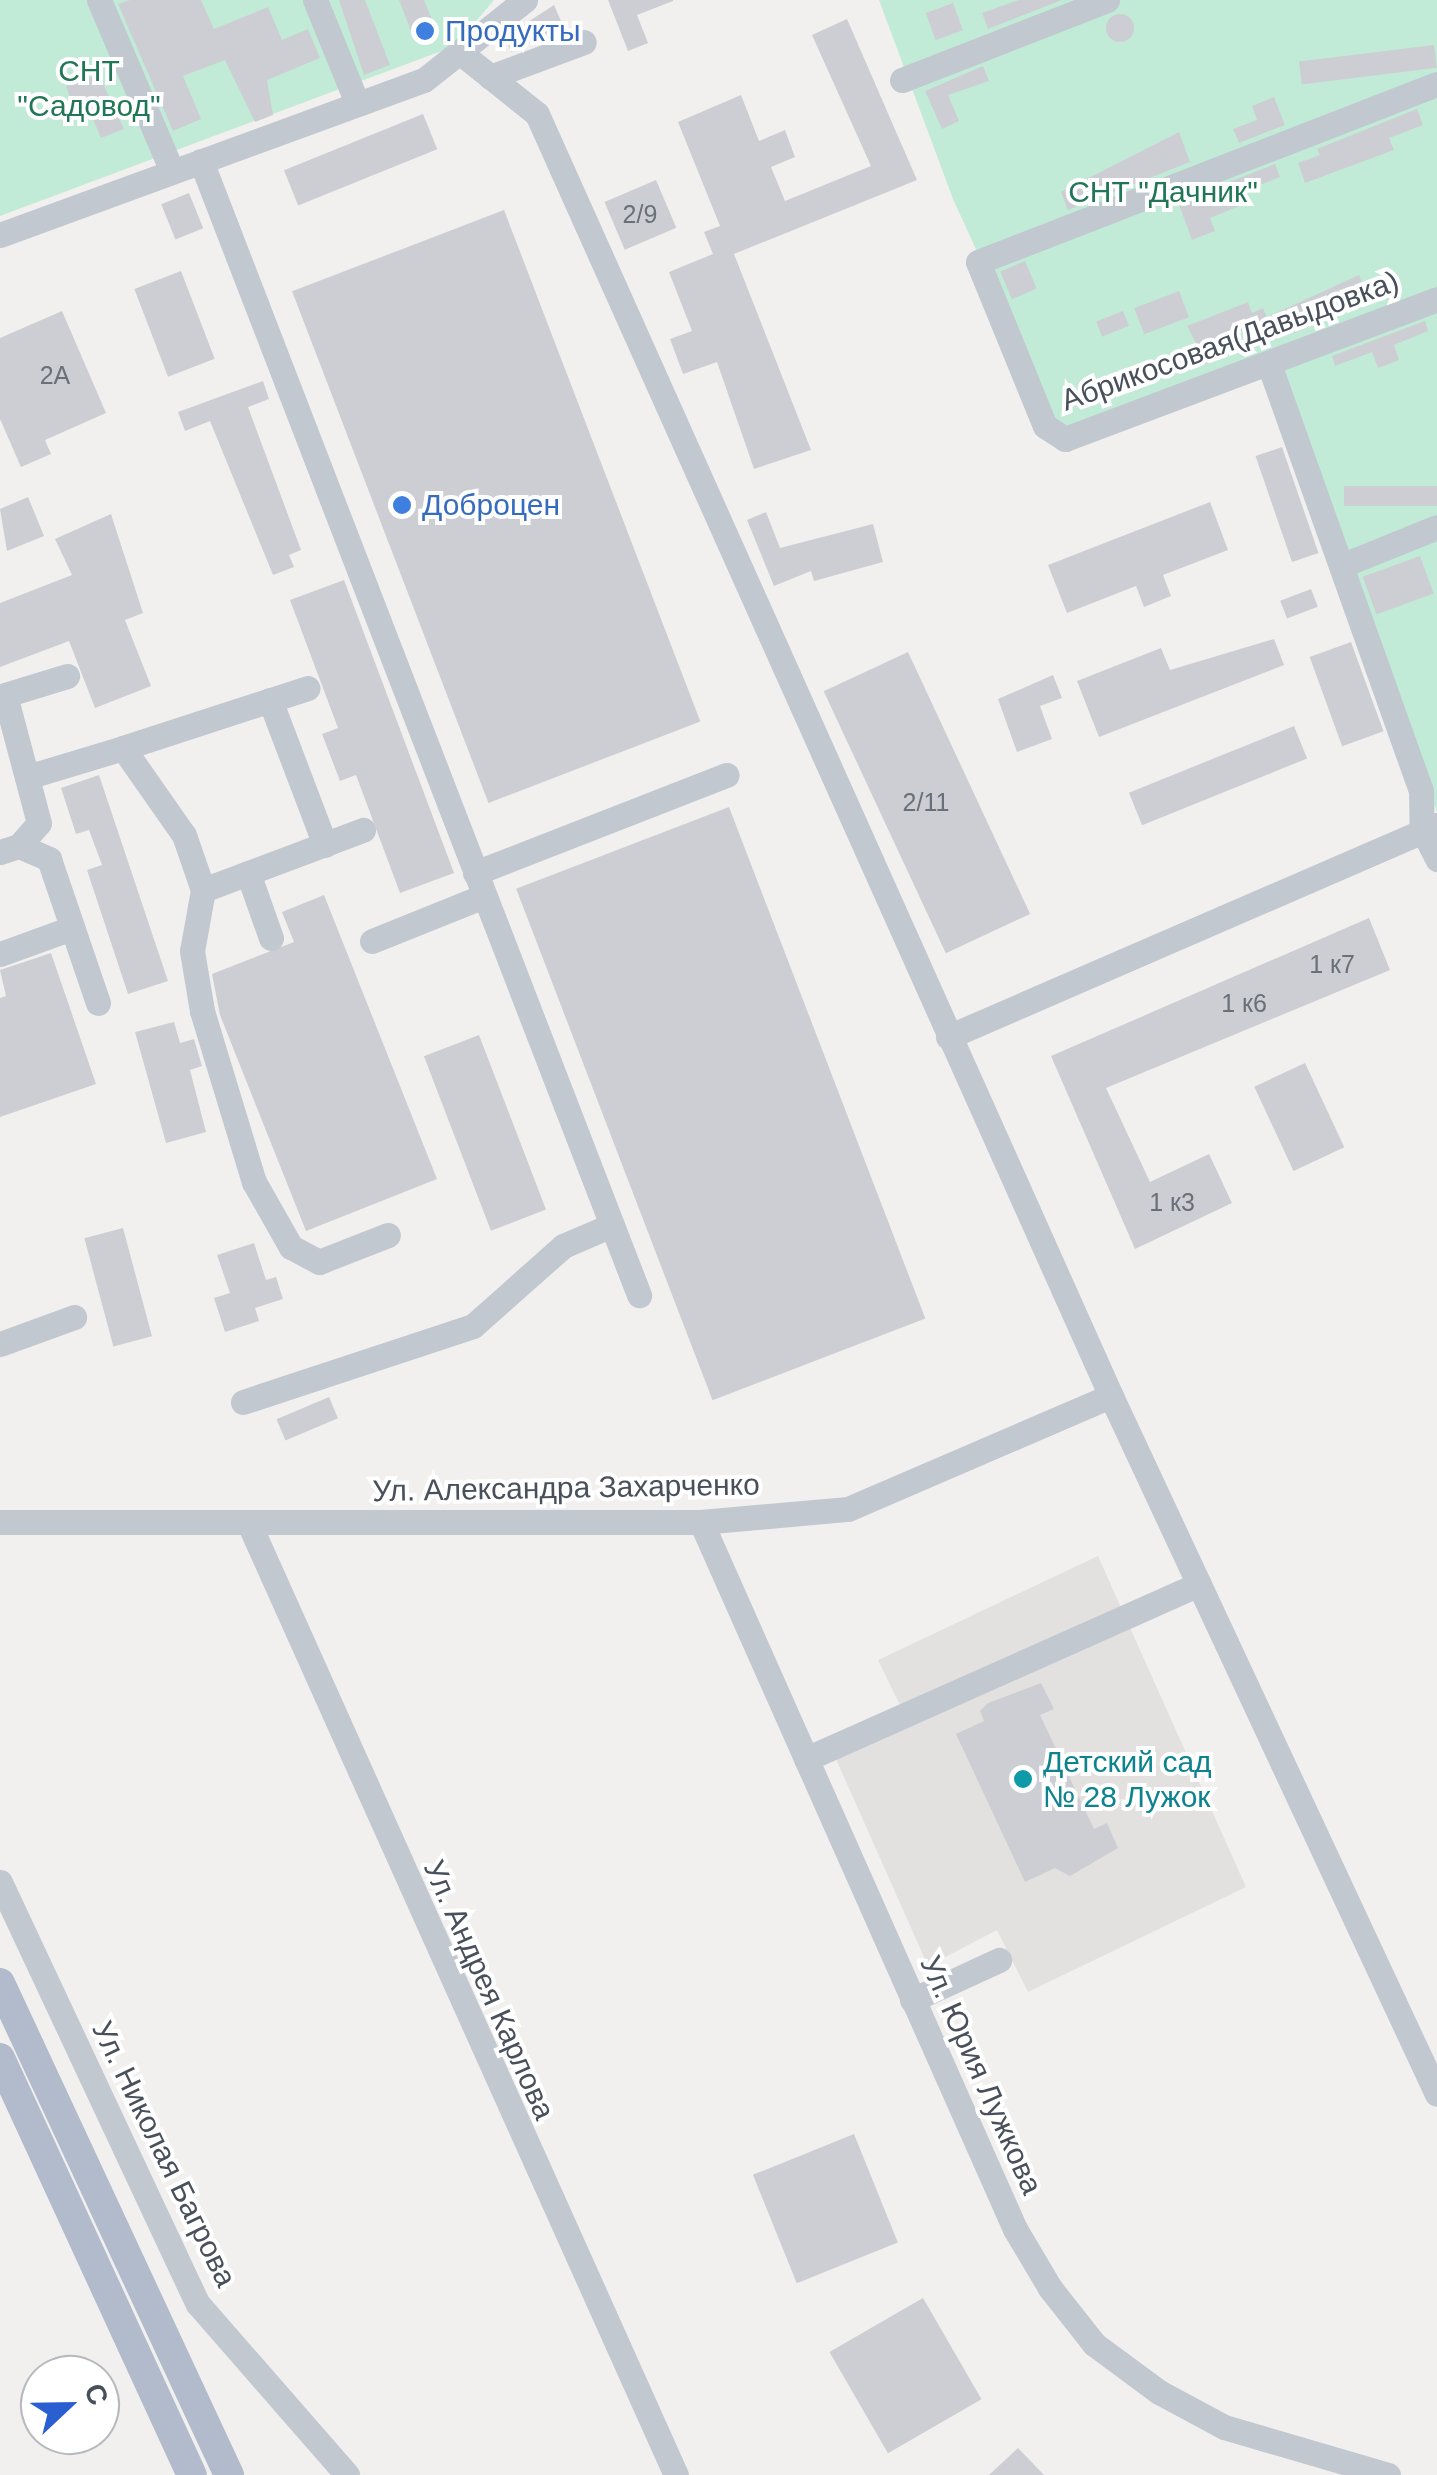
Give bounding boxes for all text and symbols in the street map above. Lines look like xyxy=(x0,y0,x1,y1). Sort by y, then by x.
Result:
place label: Продукты xyxy=(445,13,581,49)
marker: Продукты xyxy=(414,20,436,42)
park label: СНТ "Садовод" xyxy=(17,53,161,124)
park label: СНТ "Дачник" xyxy=(1068,174,1258,210)
house number: 2/9 xyxy=(623,199,657,229)
street label: Абрикосовая(Давыдовка) xyxy=(1056,263,1404,419)
house number: 2А xyxy=(40,360,70,390)
place label: Доброцен xyxy=(422,487,560,523)
marker: Доброцен xyxy=(391,494,413,516)
house number: 2/11 xyxy=(903,787,949,817)
house number: 1 к7 xyxy=(1309,949,1355,979)
house number: 1 к6 xyxy=(1221,988,1267,1018)
house number: 1 к3 xyxy=(1149,1187,1195,1217)
street label: Ул. Александра Захарченко xyxy=(372,1467,760,1509)
place label: Детский сад № 28 Лужок xyxy=(1043,1744,1212,1814)
marker: Детский сад № 28 Лужок xyxy=(1012,1768,1034,1790)
street label: Ул. Андрея Карлова xyxy=(416,1855,562,2125)
street label: Ул. Юрия Лужкова xyxy=(912,1950,1050,2200)
street label: Ул. Николая Багрова xyxy=(84,2015,244,2293)
north arrow xyxy=(20,2355,120,2455)
text: С xyxy=(78,2379,115,2410)

